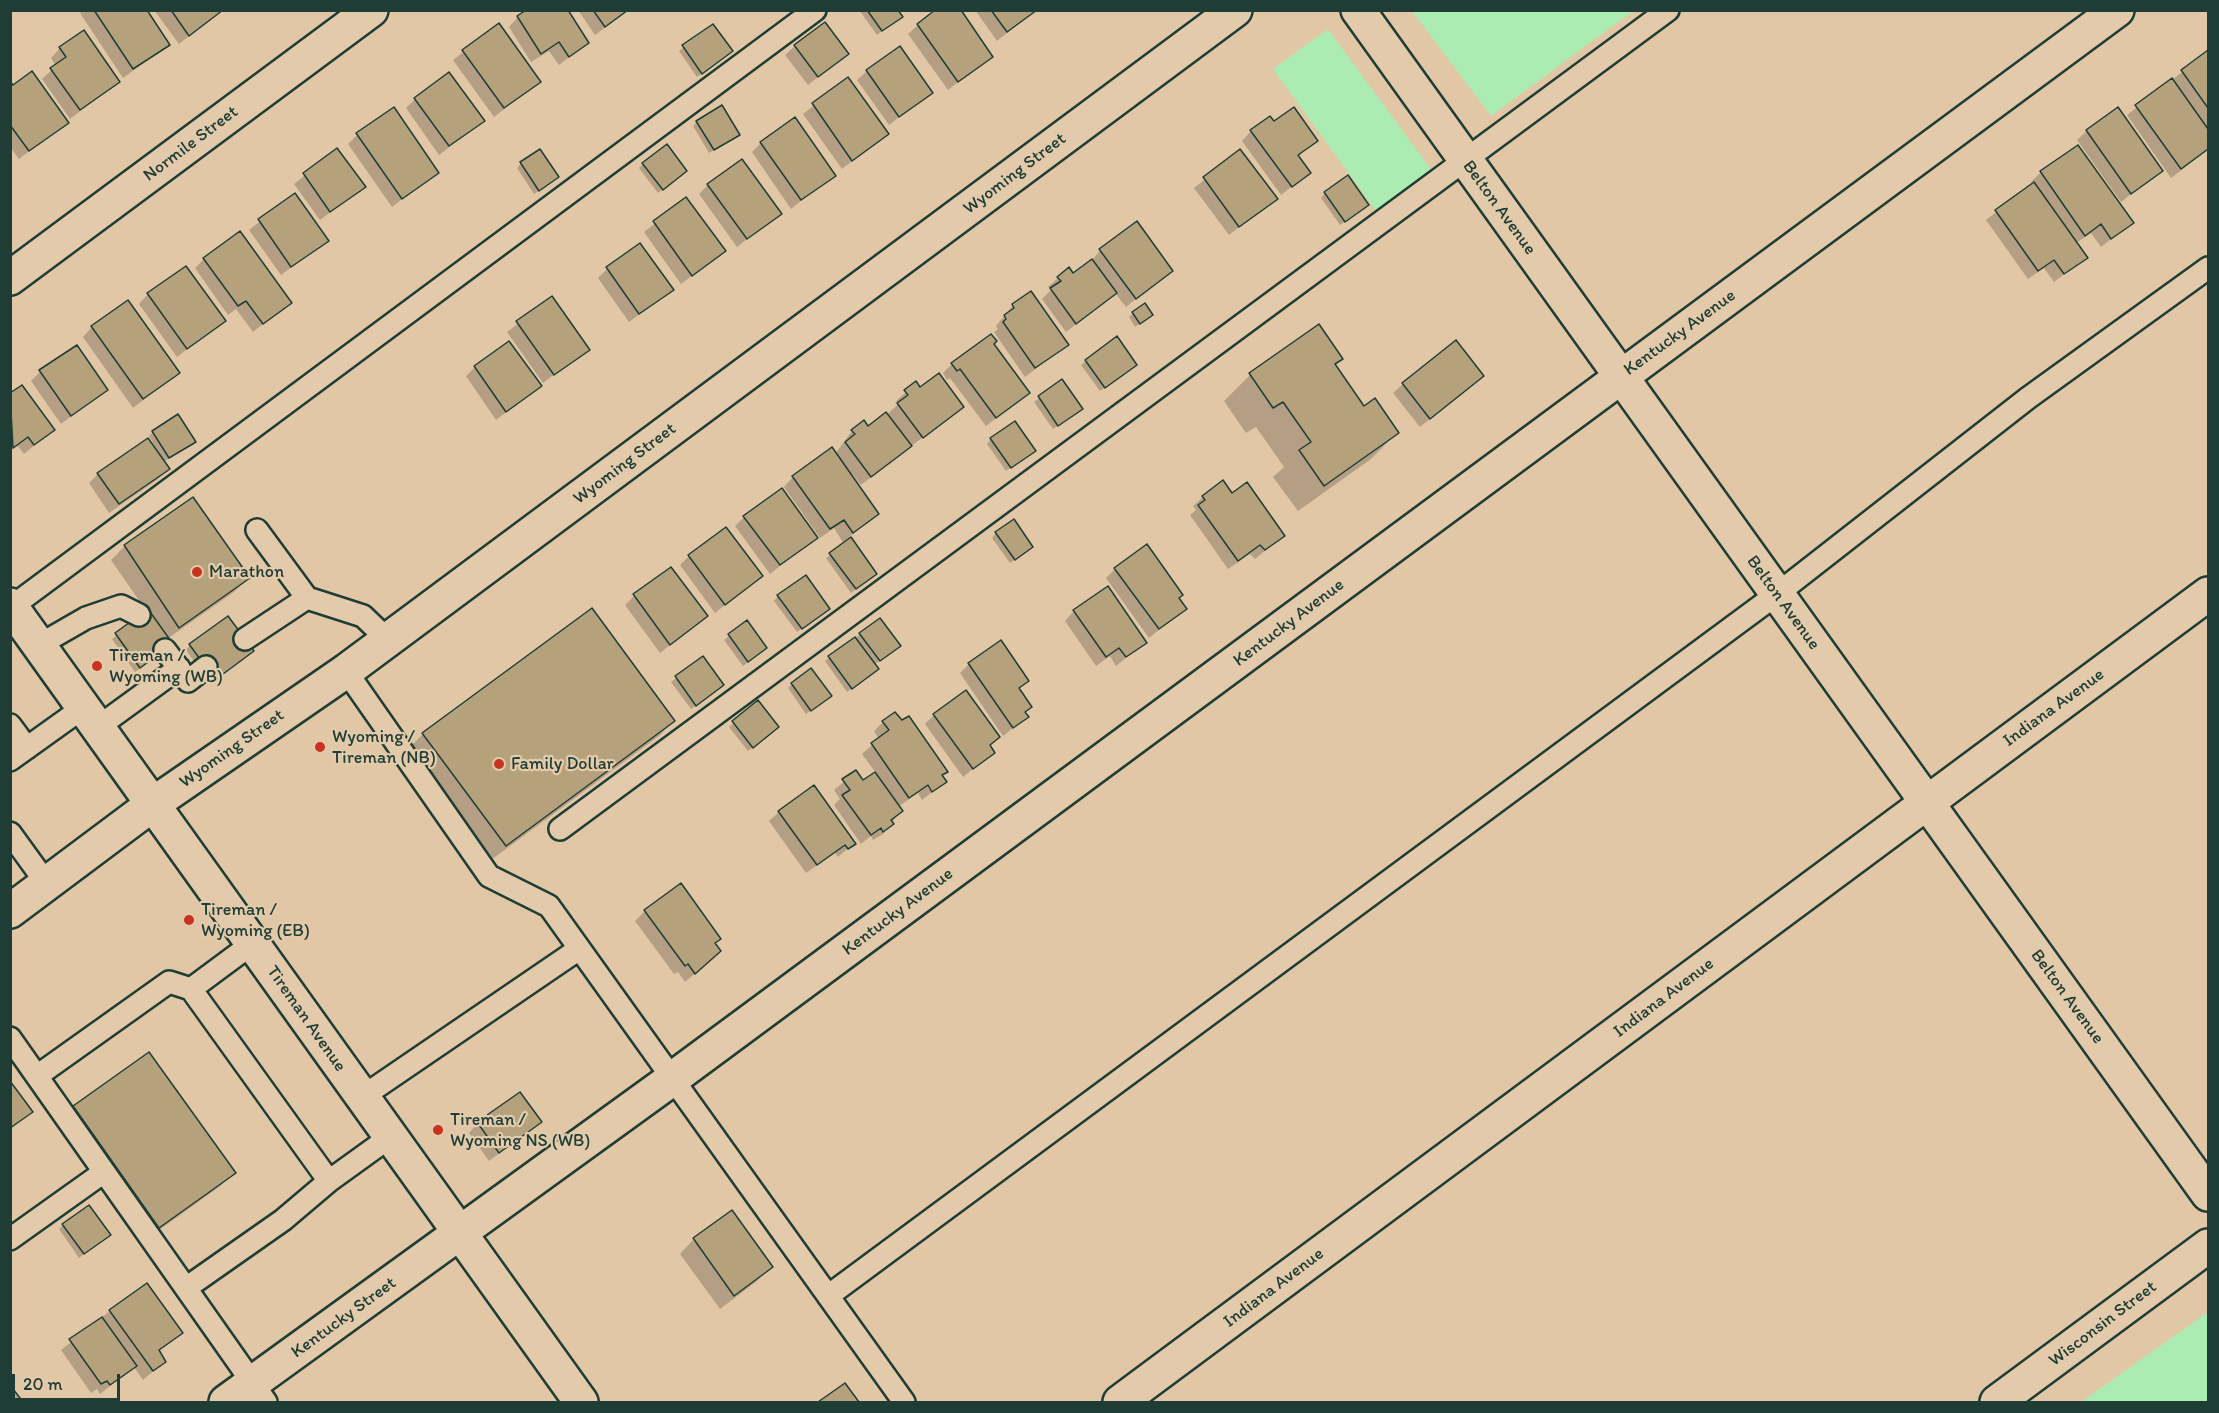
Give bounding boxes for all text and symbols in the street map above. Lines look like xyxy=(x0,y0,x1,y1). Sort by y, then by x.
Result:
street label: Normile Street xyxy=(139,101,243,187)
street label: Wyoming Street xyxy=(959,128,1071,220)
street label: Belton Avenue xyxy=(1457,156,1541,260)
street label: Kentucky Avenue xyxy=(1620,285,1740,381)
street label: Wyoming Street xyxy=(569,418,681,510)
street label: Belton Avenue xyxy=(1741,551,1825,655)
place label: Marathon xyxy=(209,561,284,583)
marker: Marathon xyxy=(190,565,204,579)
street label: Kentucky Avenue xyxy=(1229,574,1349,672)
place label: Tireman / Wyoming (WB) xyxy=(109,645,223,688)
marker: Tireman / Wyoming (WB) xyxy=(90,659,104,673)
street label: Indiana Avenue xyxy=(1999,664,2109,752)
street label: Wyoming Street xyxy=(175,705,289,793)
place label: Wyoming / Tireman (NB) xyxy=(332,726,436,768)
marker: Wyoming / Tireman (NB) xyxy=(313,740,327,754)
place label: Family Dollar xyxy=(511,753,614,775)
marker: Family Dollar xyxy=(492,757,506,771)
street label: Kentucky Avenue xyxy=(838,863,958,961)
place label: Tireman / Wyoming (EB) xyxy=(201,899,310,942)
marker: Tireman / Wyoming (EB) xyxy=(182,913,196,927)
street label: Belton Avenue xyxy=(2025,945,2109,1049)
street label: Indiana Avenue xyxy=(1610,953,1718,1043)
street label: Tireman Avenue xyxy=(261,962,351,1076)
place label: Tireman / Wyoming NS (WB) xyxy=(450,1109,590,1152)
marker: Tireman / Wyoming NS (WB) xyxy=(431,1123,445,1137)
street label: Indiana Avenue xyxy=(1220,1243,1328,1333)
street label: Kentucky Street xyxy=(287,1273,401,1363)
street label: Wisconsin Street xyxy=(2045,1276,2161,1372)
scale bar xyxy=(15,1362,123,1400)
text: 20 m xyxy=(23,1373,63,1395)

